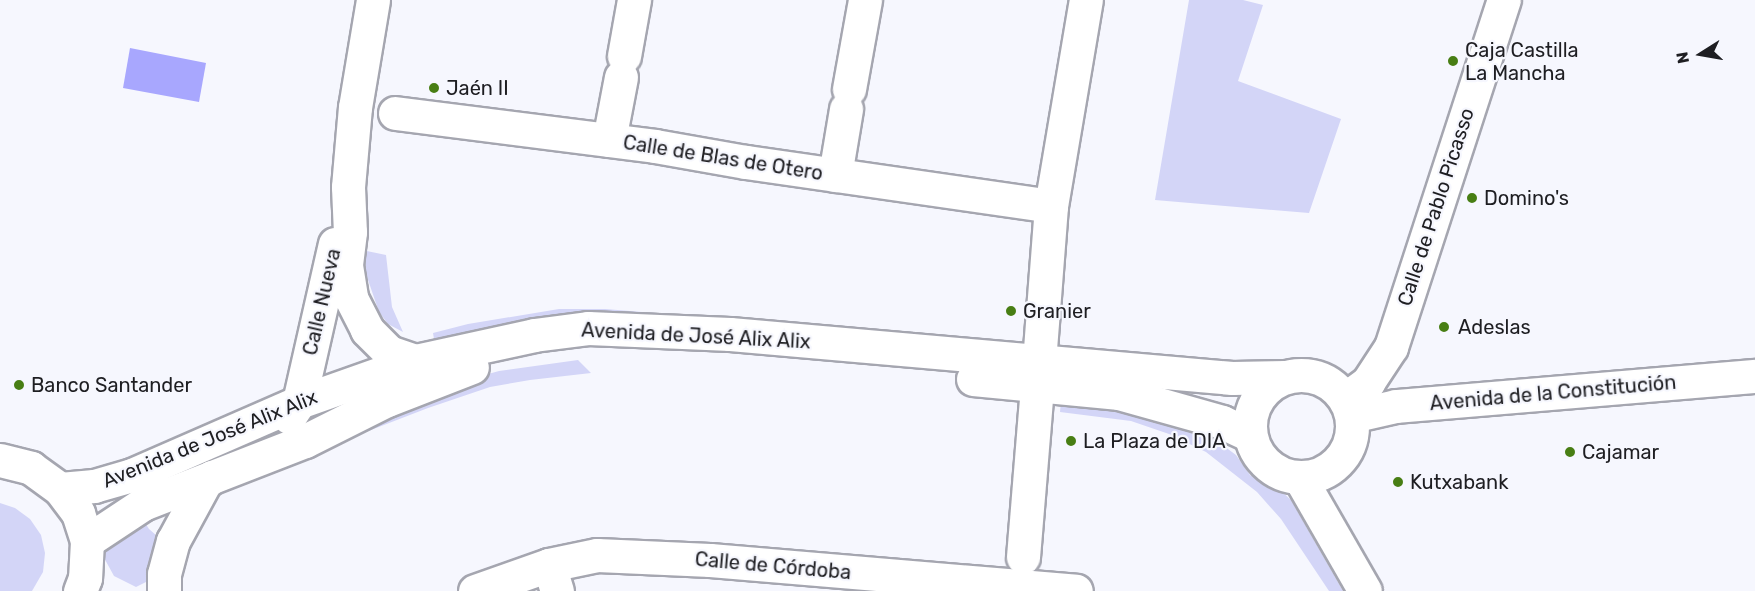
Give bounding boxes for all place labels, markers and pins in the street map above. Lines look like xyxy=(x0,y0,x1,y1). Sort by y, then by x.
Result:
place label: Caja Castilla La Mancha xyxy=(1465,38,1579,85)
marker: Caja Castilla La Mancha xyxy=(1446,54,1460,68)
place label: Jaén II xyxy=(446,76,509,100)
marker: Jaén II xyxy=(427,81,441,95)
place label: Domino's xyxy=(1484,186,1569,210)
marker: Domino's xyxy=(1465,191,1479,205)
place label: Granier xyxy=(1023,299,1091,323)
marker: Granier xyxy=(1004,304,1018,318)
place label: Adeslas xyxy=(1458,315,1531,339)
marker: Adeslas xyxy=(1435,318,1453,336)
place label: Banco Santander xyxy=(31,373,192,397)
marker: Banco Santander xyxy=(12,378,26,392)
place label: La Plaza de DIA xyxy=(1083,429,1226,453)
marker: La Plaza de DIA xyxy=(1064,434,1078,448)
place label: Cajamar xyxy=(1582,440,1659,464)
marker: Cajamar xyxy=(1563,445,1577,459)
place label: Kutxabank xyxy=(1410,470,1509,494)
marker: Kutxabank xyxy=(1391,475,1405,489)

